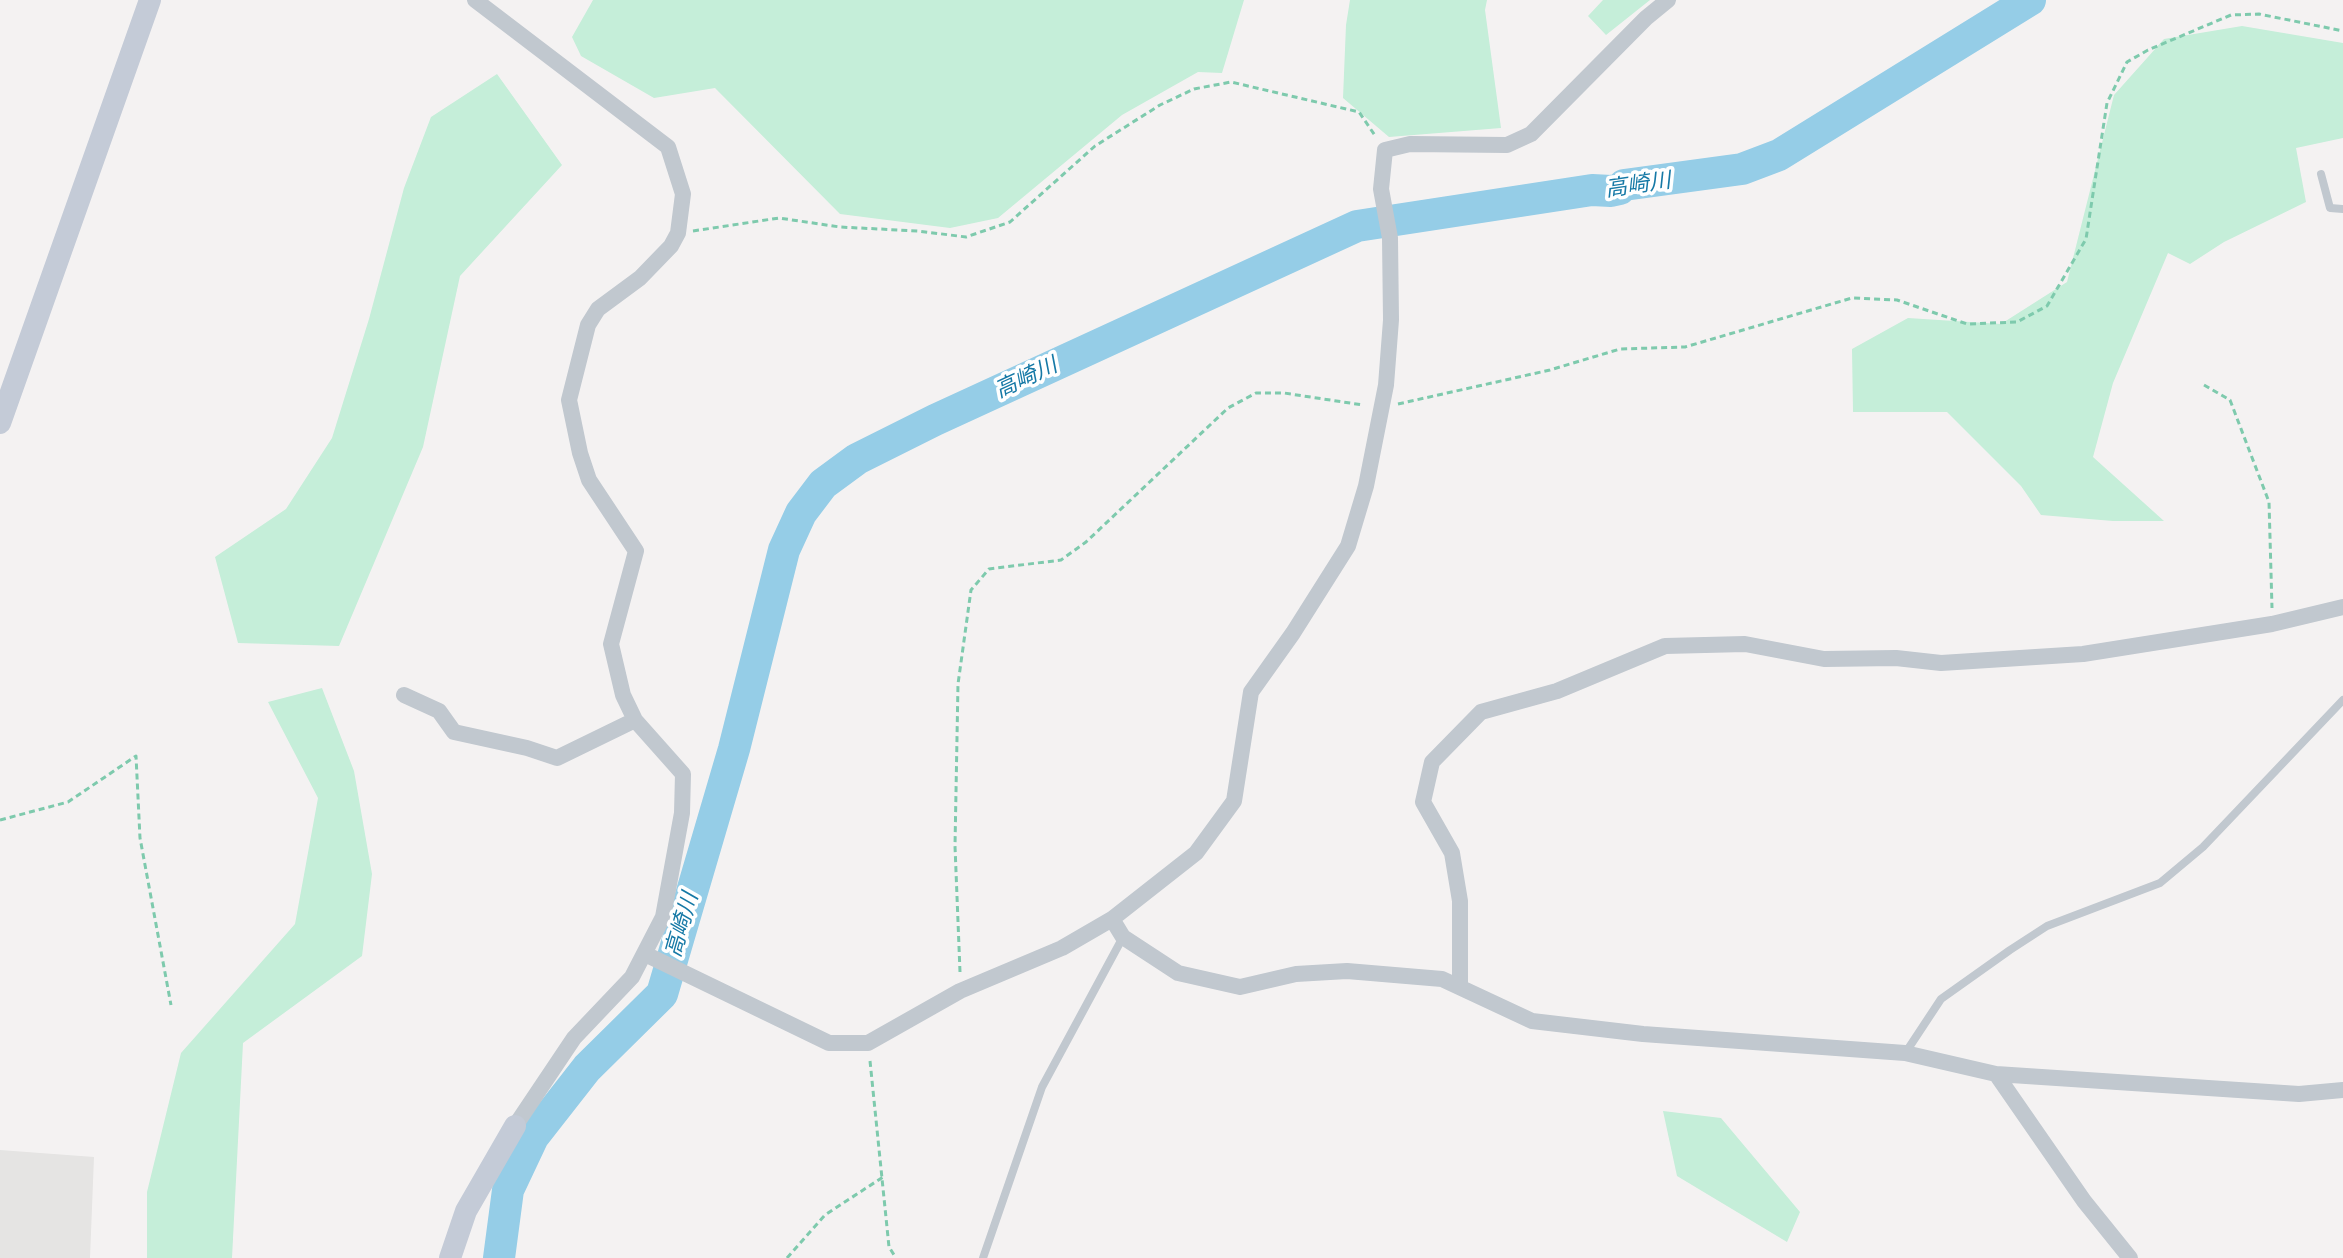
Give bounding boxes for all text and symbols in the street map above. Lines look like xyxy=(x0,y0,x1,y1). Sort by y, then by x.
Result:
water label: 高崎川 xyxy=(1603,167,1673,203)
water label: 高崎川 xyxy=(991,352,1061,404)
water label: 高崎川 xyxy=(660,890,704,960)

